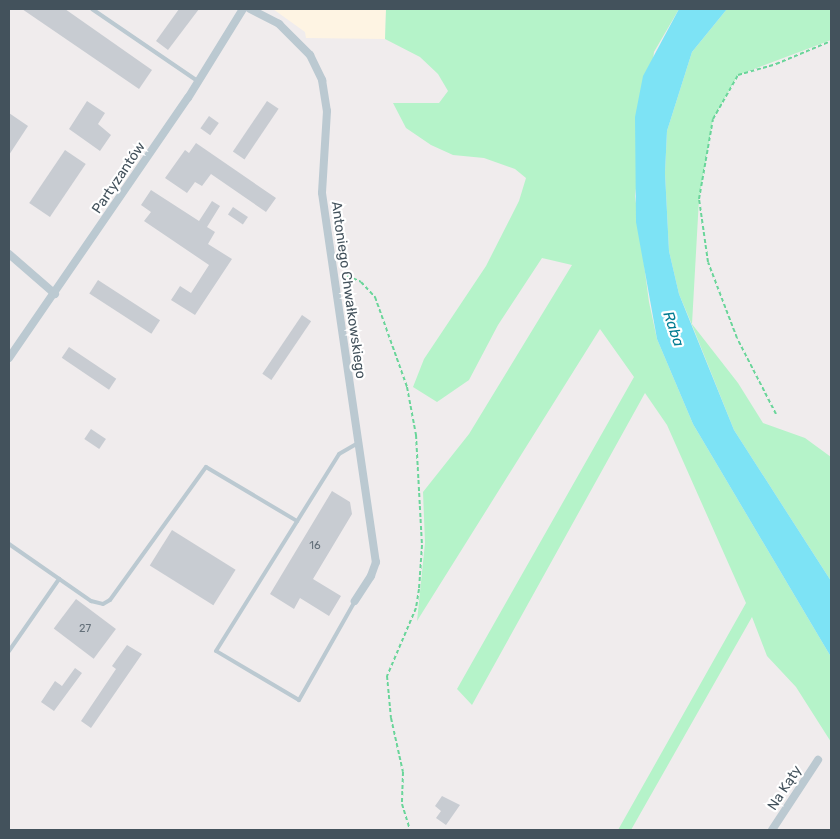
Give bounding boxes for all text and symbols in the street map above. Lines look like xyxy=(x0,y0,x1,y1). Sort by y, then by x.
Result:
street label: Partyzantów xyxy=(89,139,149,217)
street label: Antoniego Chwałkowskiego xyxy=(327,200,369,380)
water label: Raba xyxy=(659,309,687,349)
house number: 16 xyxy=(309,539,321,553)
house number: 27 xyxy=(79,622,91,636)
street label: Na Kąty xyxy=(764,762,806,814)

